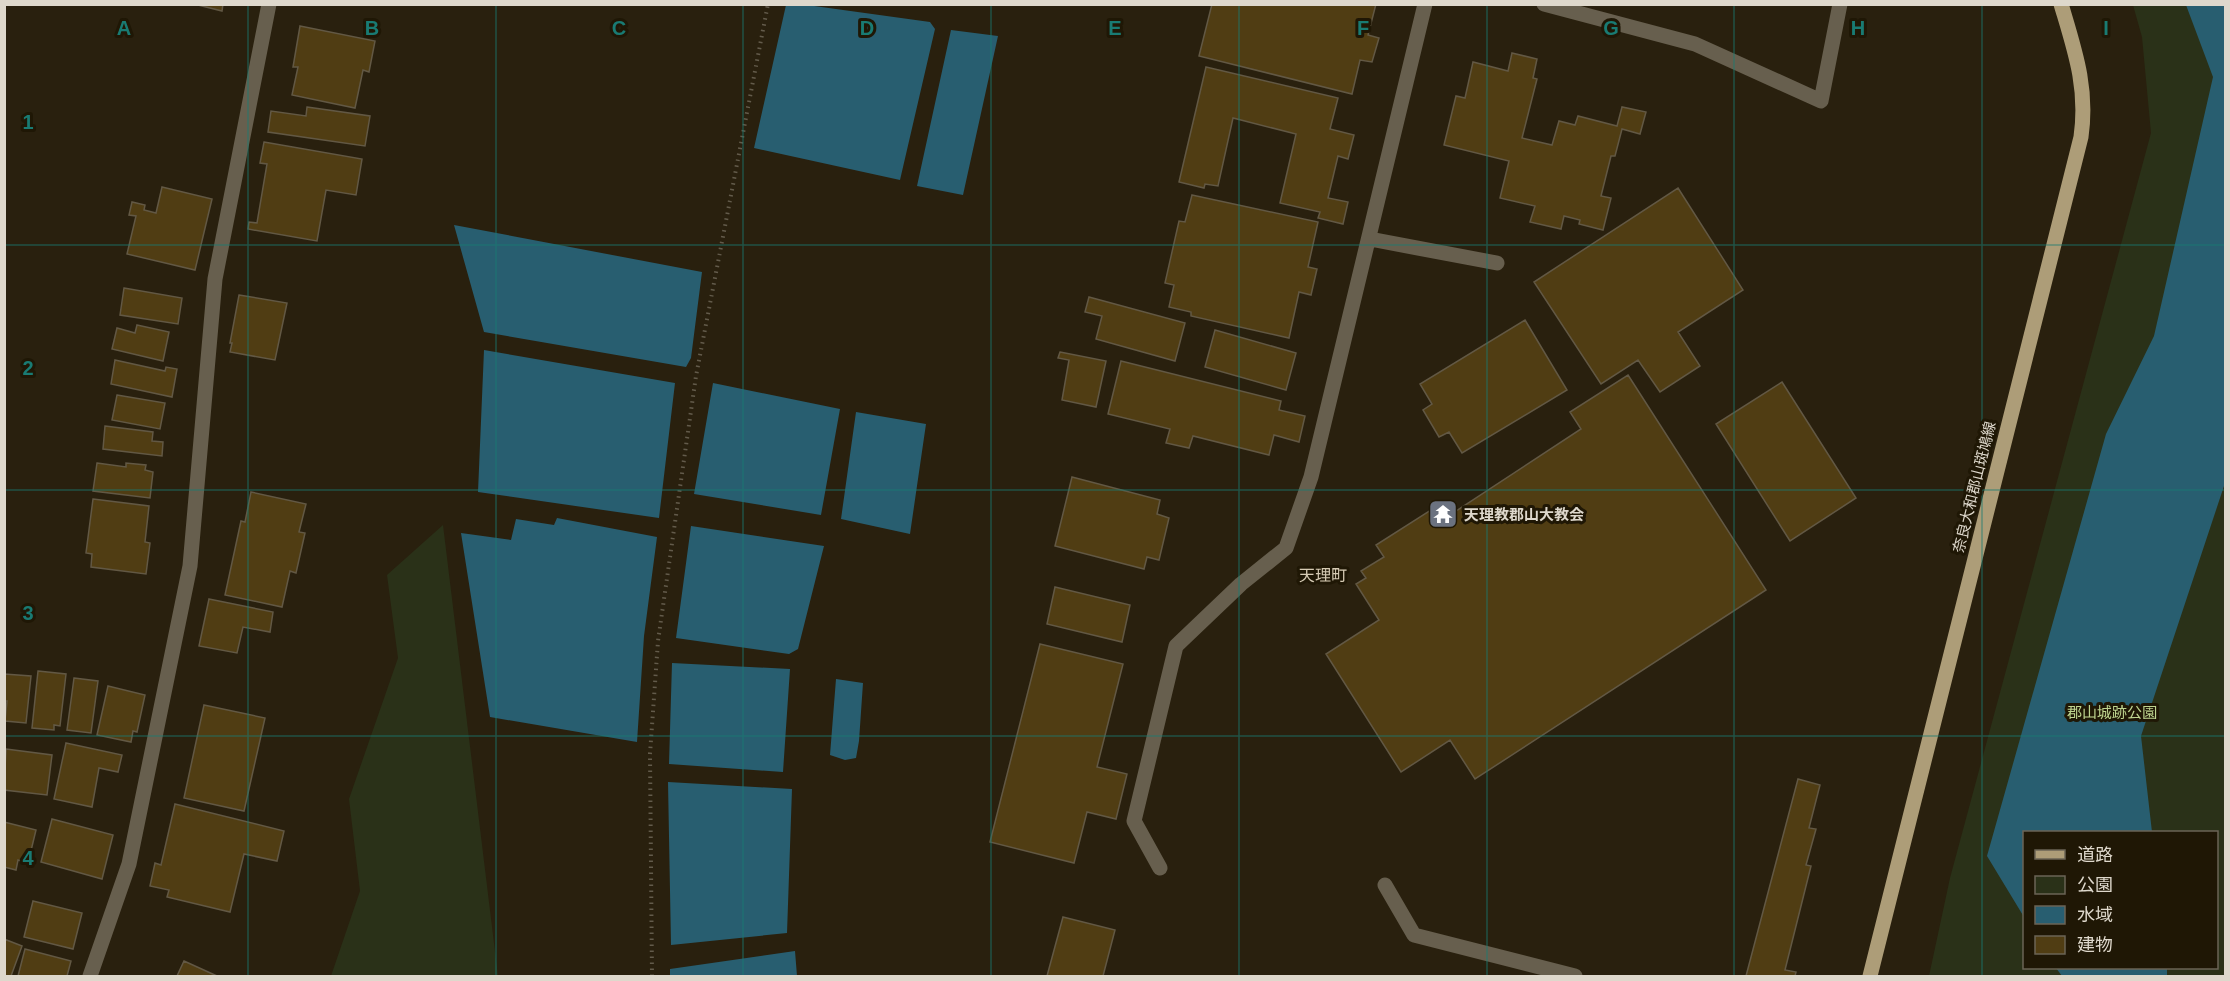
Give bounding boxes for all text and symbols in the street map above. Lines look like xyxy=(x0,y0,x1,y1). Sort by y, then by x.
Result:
text: A xyxy=(117,17,131,39)
text: B xyxy=(365,17,379,39)
text: C xyxy=(612,17,626,39)
text: D xyxy=(860,17,874,39)
text: E xyxy=(1108,17,1122,39)
text: F xyxy=(1357,17,1369,39)
text: G xyxy=(1603,17,1619,39)
text: H xyxy=(1851,17,1865,39)
text: I xyxy=(2103,17,2109,39)
text: 1 xyxy=(22,111,34,133)
text: 2 xyxy=(22,357,34,379)
street label: 奈良大和郡山斑鳩線 xyxy=(1949,419,1999,555)
temple icon: 天理教郡山大教会 xyxy=(1427,498,1459,530)
place label: 天理教郡山大教会 xyxy=(1464,506,1584,523)
district label: 天理町 xyxy=(1299,567,1347,584)
text: 3 xyxy=(22,602,34,624)
park label: 郡山城跡公園 xyxy=(2067,704,2157,721)
legend xyxy=(2023,831,2218,969)
text: 道路 xyxy=(2077,845,2113,865)
text: 4 xyxy=(22,847,34,869)
text: 公園 xyxy=(2077,875,2113,895)
text: 水域 xyxy=(2077,905,2113,925)
text: 建物 xyxy=(2077,935,2113,955)

